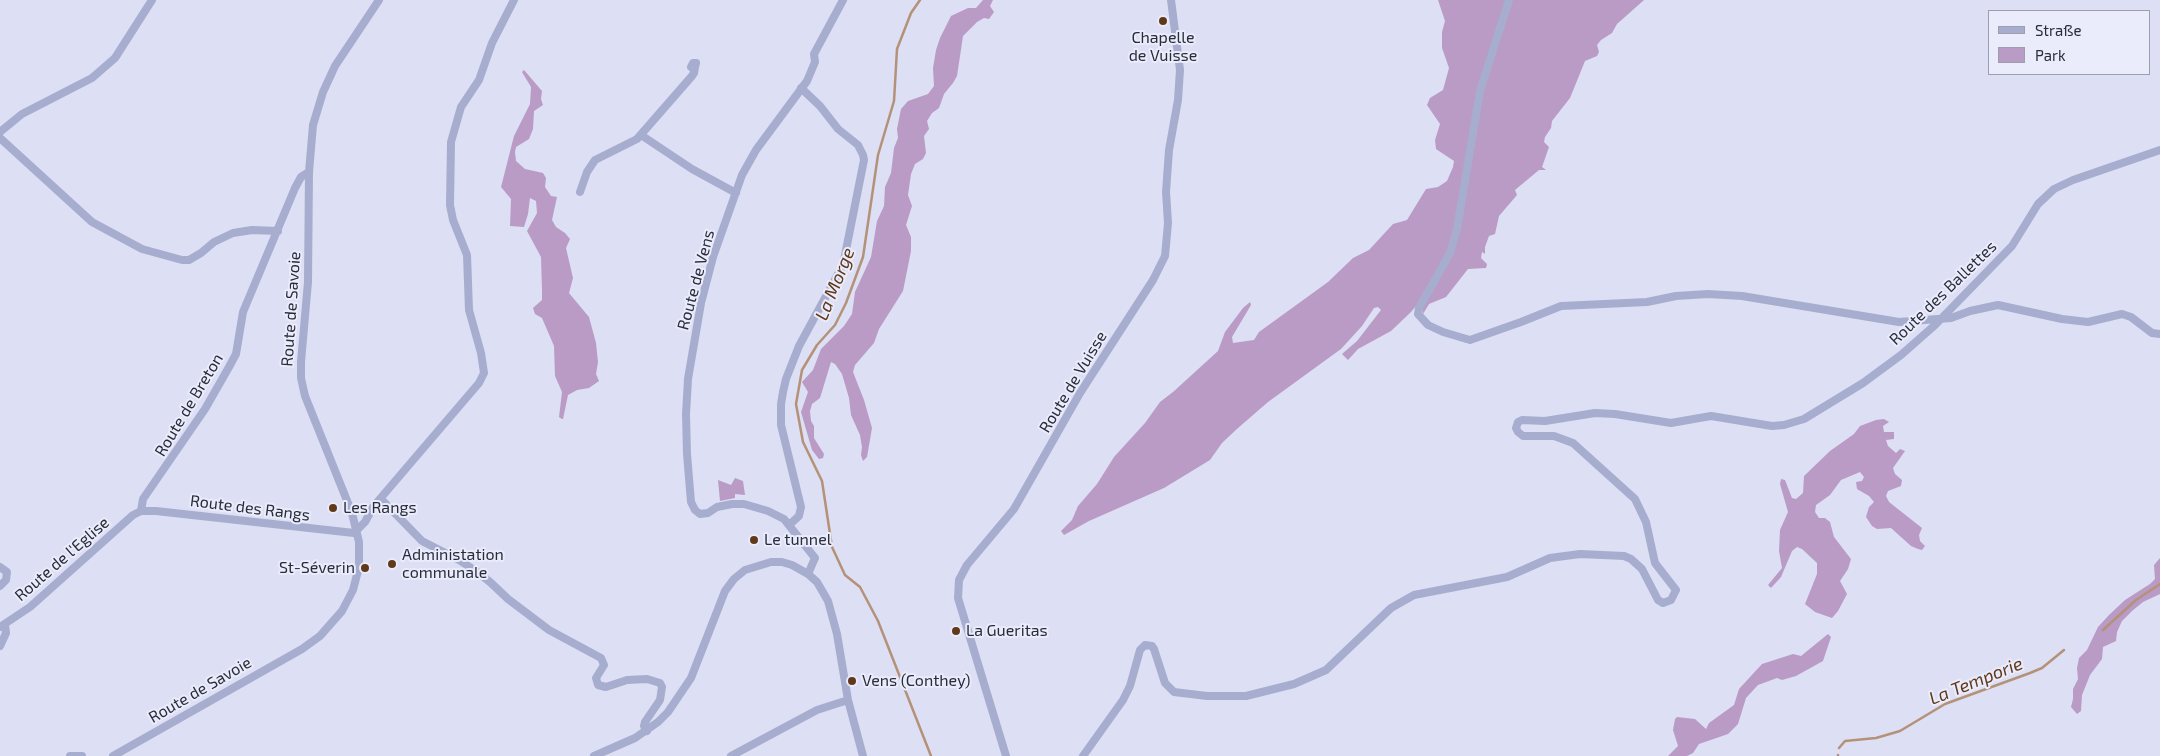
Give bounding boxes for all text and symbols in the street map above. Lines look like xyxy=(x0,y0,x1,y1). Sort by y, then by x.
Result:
legend xyxy=(1988,10,2150,75)
marker: Chapelle de Vuisse xyxy=(1157,15,1169,27)
text: Straße xyxy=(2035,21,2081,39)
place label: Chapelle de Vuisse xyxy=(1129,28,1197,66)
text: Park xyxy=(2035,46,2066,64)
street label: Route de Vens xyxy=(673,228,719,332)
street label: Route des Ballettes xyxy=(1885,237,2001,349)
water label: La Morge xyxy=(811,245,859,323)
street label: Route de Savoie xyxy=(277,251,305,367)
street label: Route de Vuisse xyxy=(1035,328,1111,436)
street label: Route de Breton xyxy=(151,350,227,460)
street label: Route des Rangs xyxy=(189,491,311,525)
place label: Les Rangs xyxy=(343,498,417,518)
marker: Les Rangs xyxy=(327,502,339,514)
street label: Route de l'Eglise xyxy=(11,513,113,605)
place label: Le tunnel xyxy=(764,530,832,550)
marker: Le tunnel xyxy=(748,534,760,546)
place label: Administation communale xyxy=(402,545,504,583)
place label: St-Séverin xyxy=(279,558,355,578)
marker: Administation communale xyxy=(386,558,398,570)
marker: St-Séverin xyxy=(359,562,371,574)
place label: La Gueritas xyxy=(966,621,1048,641)
marker: La Gueritas xyxy=(950,625,962,637)
water label: La Temporie xyxy=(1926,652,2026,710)
street label: Route de Savoie xyxy=(145,653,255,727)
place label: Vens (Conthey) xyxy=(862,671,971,691)
marker: Vens (Conthey) xyxy=(846,675,858,687)

